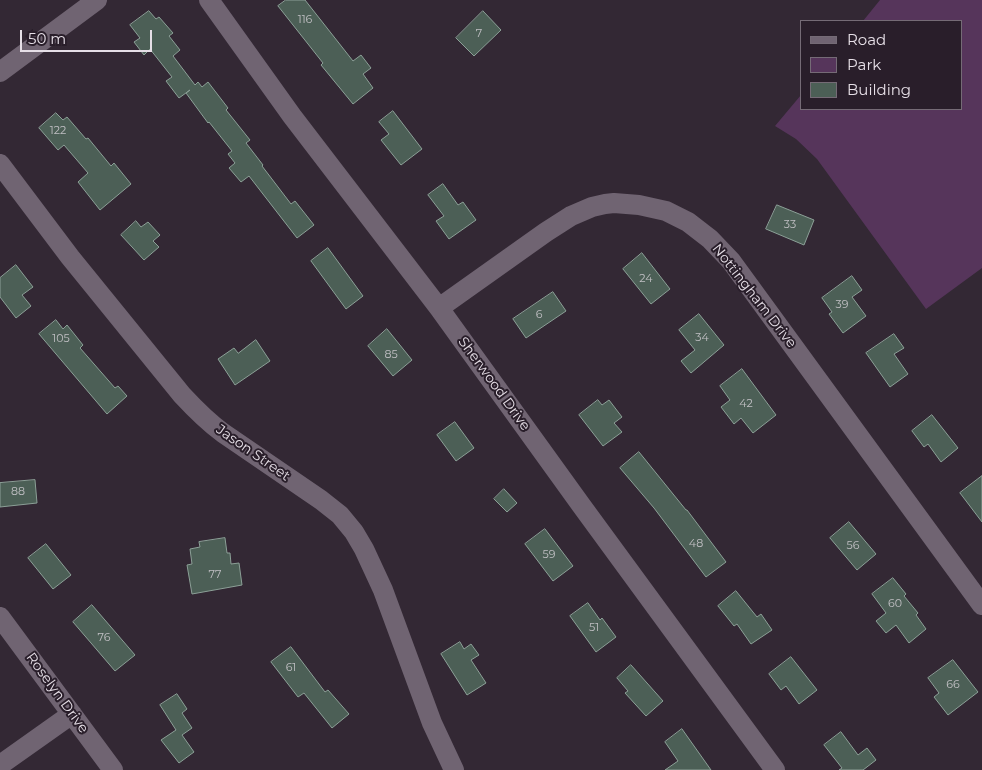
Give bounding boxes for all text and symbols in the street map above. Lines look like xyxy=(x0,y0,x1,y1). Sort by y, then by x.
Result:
house number: 116 xyxy=(298,13,312,27)
scale bar xyxy=(22,20,155,52)
legend xyxy=(800,20,962,110)
house number: 7 xyxy=(476,27,482,41)
text: 50 m xyxy=(28,29,66,48)
text: Road xyxy=(847,30,886,49)
text: Park xyxy=(847,55,881,74)
text: Building xyxy=(847,80,911,99)
house number: 122 xyxy=(50,124,66,138)
house number: 33 xyxy=(784,218,796,232)
street label: Nottingham Drive xyxy=(708,241,800,351)
house number: 24 xyxy=(639,272,653,286)
house number: 39 xyxy=(836,298,848,312)
house number: 6 xyxy=(536,308,542,322)
house number: 34 xyxy=(695,331,709,345)
house number: 105 xyxy=(52,332,70,346)
street label: Sherwood Drive xyxy=(454,334,534,434)
house number: 85 xyxy=(384,348,398,362)
house number: 42 xyxy=(739,397,753,411)
street label: Jason Street xyxy=(213,421,293,485)
house number: 88 xyxy=(11,485,25,499)
house number: 48 xyxy=(689,537,703,551)
house number: 56 xyxy=(847,539,859,553)
house number: 59 xyxy=(543,548,555,562)
house number: 77 xyxy=(209,568,221,582)
house number: 60 xyxy=(888,597,902,611)
house number: 51 xyxy=(589,621,599,635)
house number: 76 xyxy=(98,631,110,645)
street label: Roselyn Drive xyxy=(22,650,92,736)
house number: 61 xyxy=(286,661,296,675)
house number: 66 xyxy=(946,678,960,692)

